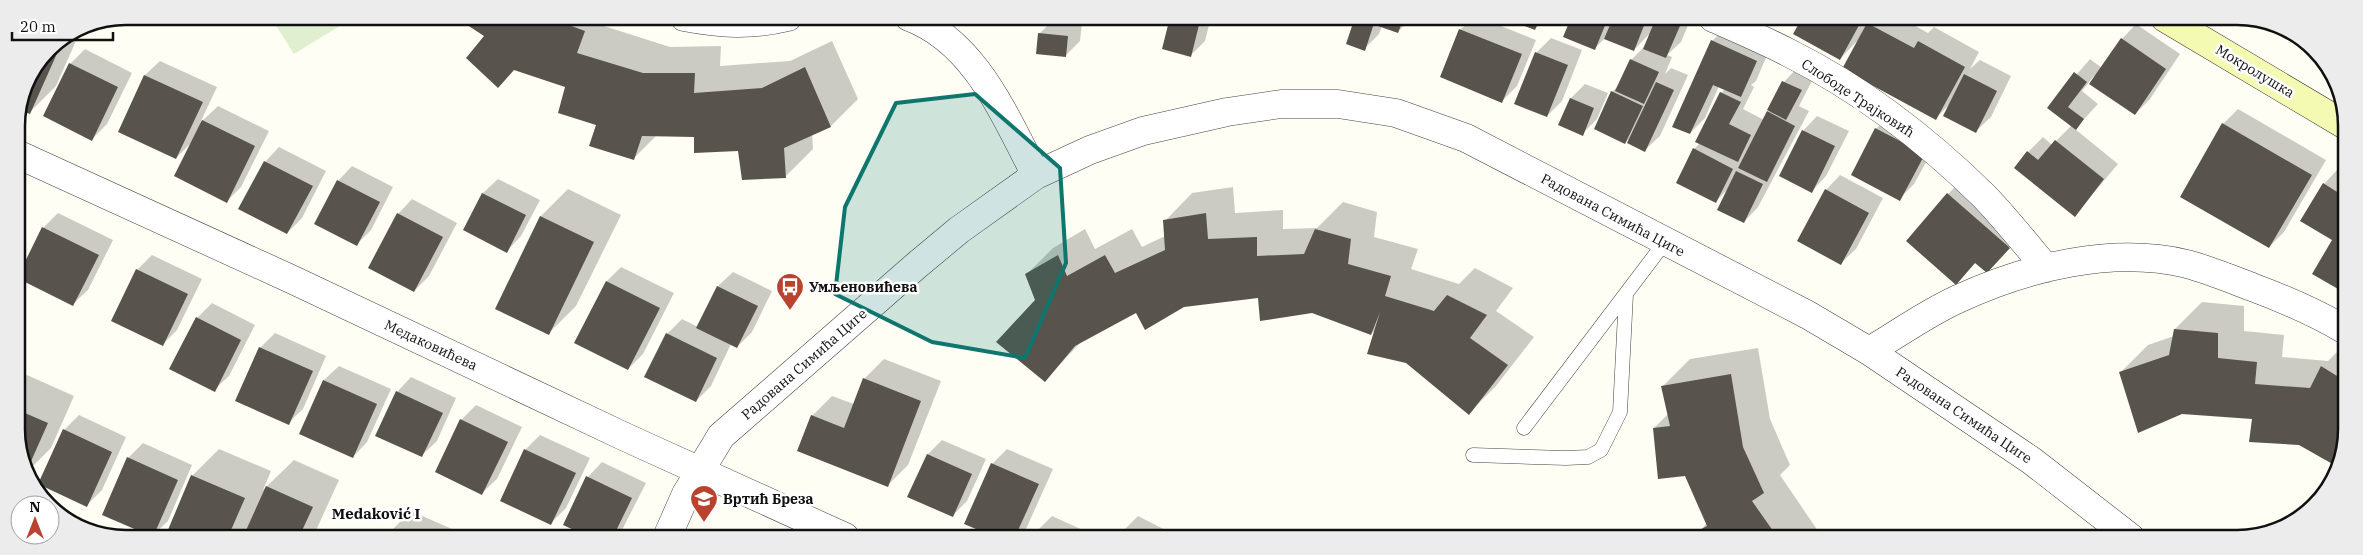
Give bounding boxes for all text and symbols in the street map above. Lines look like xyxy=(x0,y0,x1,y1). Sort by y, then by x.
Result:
scale bar xyxy=(12,10,114,42)
text: 20 m xyxy=(20,17,56,36)
street label: Мокролушка xyxy=(2212,40,2298,102)
street label: Слободе Трајковић xyxy=(1798,55,1918,141)
street label: Радована Симића Циге xyxy=(1538,169,1688,261)
bus stop icon: Умљеновићева xyxy=(775,272,805,311)
place label: Умљеновићева xyxy=(809,278,918,296)
street label: Радована Симића Циге xyxy=(738,305,870,423)
street label: Медаковићева xyxy=(382,316,481,375)
street label: Радована Симића Циге xyxy=(1892,363,2036,467)
school or university icon: Вртић Бреза xyxy=(689,484,719,523)
place label: Вртић Бреза xyxy=(723,490,814,508)
north arrow xyxy=(10,495,60,545)
text: N xyxy=(29,498,41,516)
district label: Medaković I xyxy=(332,504,420,523)

